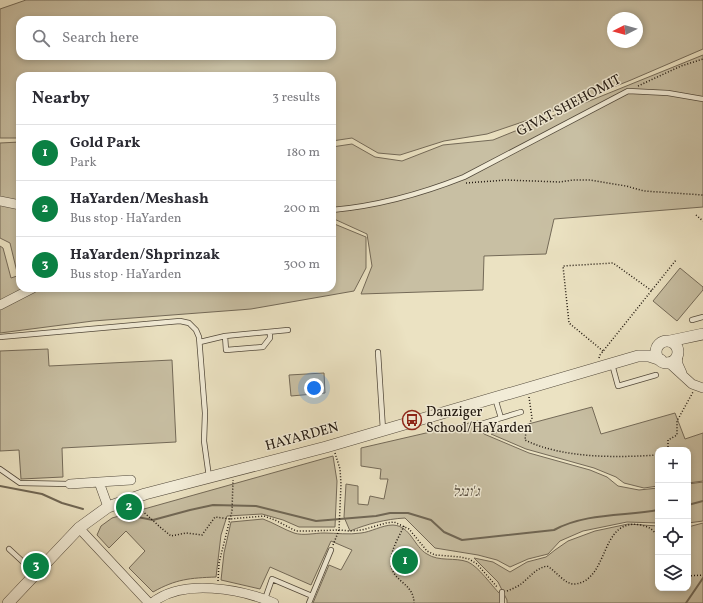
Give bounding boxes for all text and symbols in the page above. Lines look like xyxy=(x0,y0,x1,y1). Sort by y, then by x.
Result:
north arrow xyxy=(607,12,643,48)
search box xyxy=(16,16,336,60)
icon: search xyxy=(30,27,52,49)
text: Search here xyxy=(62,28,139,49)
street label: GIVAT SHEHOMIT xyxy=(513,70,625,142)
text: Nearby xyxy=(32,87,90,110)
text: 3 results xyxy=(272,89,320,107)
text: Gold Park xyxy=(70,133,140,154)
text: 1 xyxy=(42,144,48,162)
text: 180 m xyxy=(286,144,320,162)
text: Park xyxy=(70,154,97,172)
text: HaYarden/Meshash xyxy=(70,189,209,210)
text: 2 xyxy=(42,200,48,218)
text: 200 m xyxy=(283,200,320,218)
text: Bus stop · HaYarden xyxy=(70,210,182,228)
text: HaYarden/Shprinzak xyxy=(70,245,220,266)
text: 3 xyxy=(42,256,48,274)
text: 300 m xyxy=(284,256,320,274)
text: Bus stop · HaYarden xyxy=(70,266,182,284)
your location xyxy=(304,378,324,398)
place label: Danziger School/HaYarden xyxy=(426,403,532,438)
bus stop icon: Danziger School/HaYarden xyxy=(401,409,423,431)
street label: HAYARDEN xyxy=(263,418,341,456)
map controls xyxy=(655,447,691,591)
button: + xyxy=(655,447,691,483)
park label: ג'ונגל xyxy=(452,483,481,502)
button: − xyxy=(655,483,691,519)
pin: 2 xyxy=(116,492,142,522)
button: locate xyxy=(655,519,691,555)
pin: 1 xyxy=(392,546,418,576)
pin: 3 xyxy=(23,551,49,581)
button: layers xyxy=(655,555,691,591)

